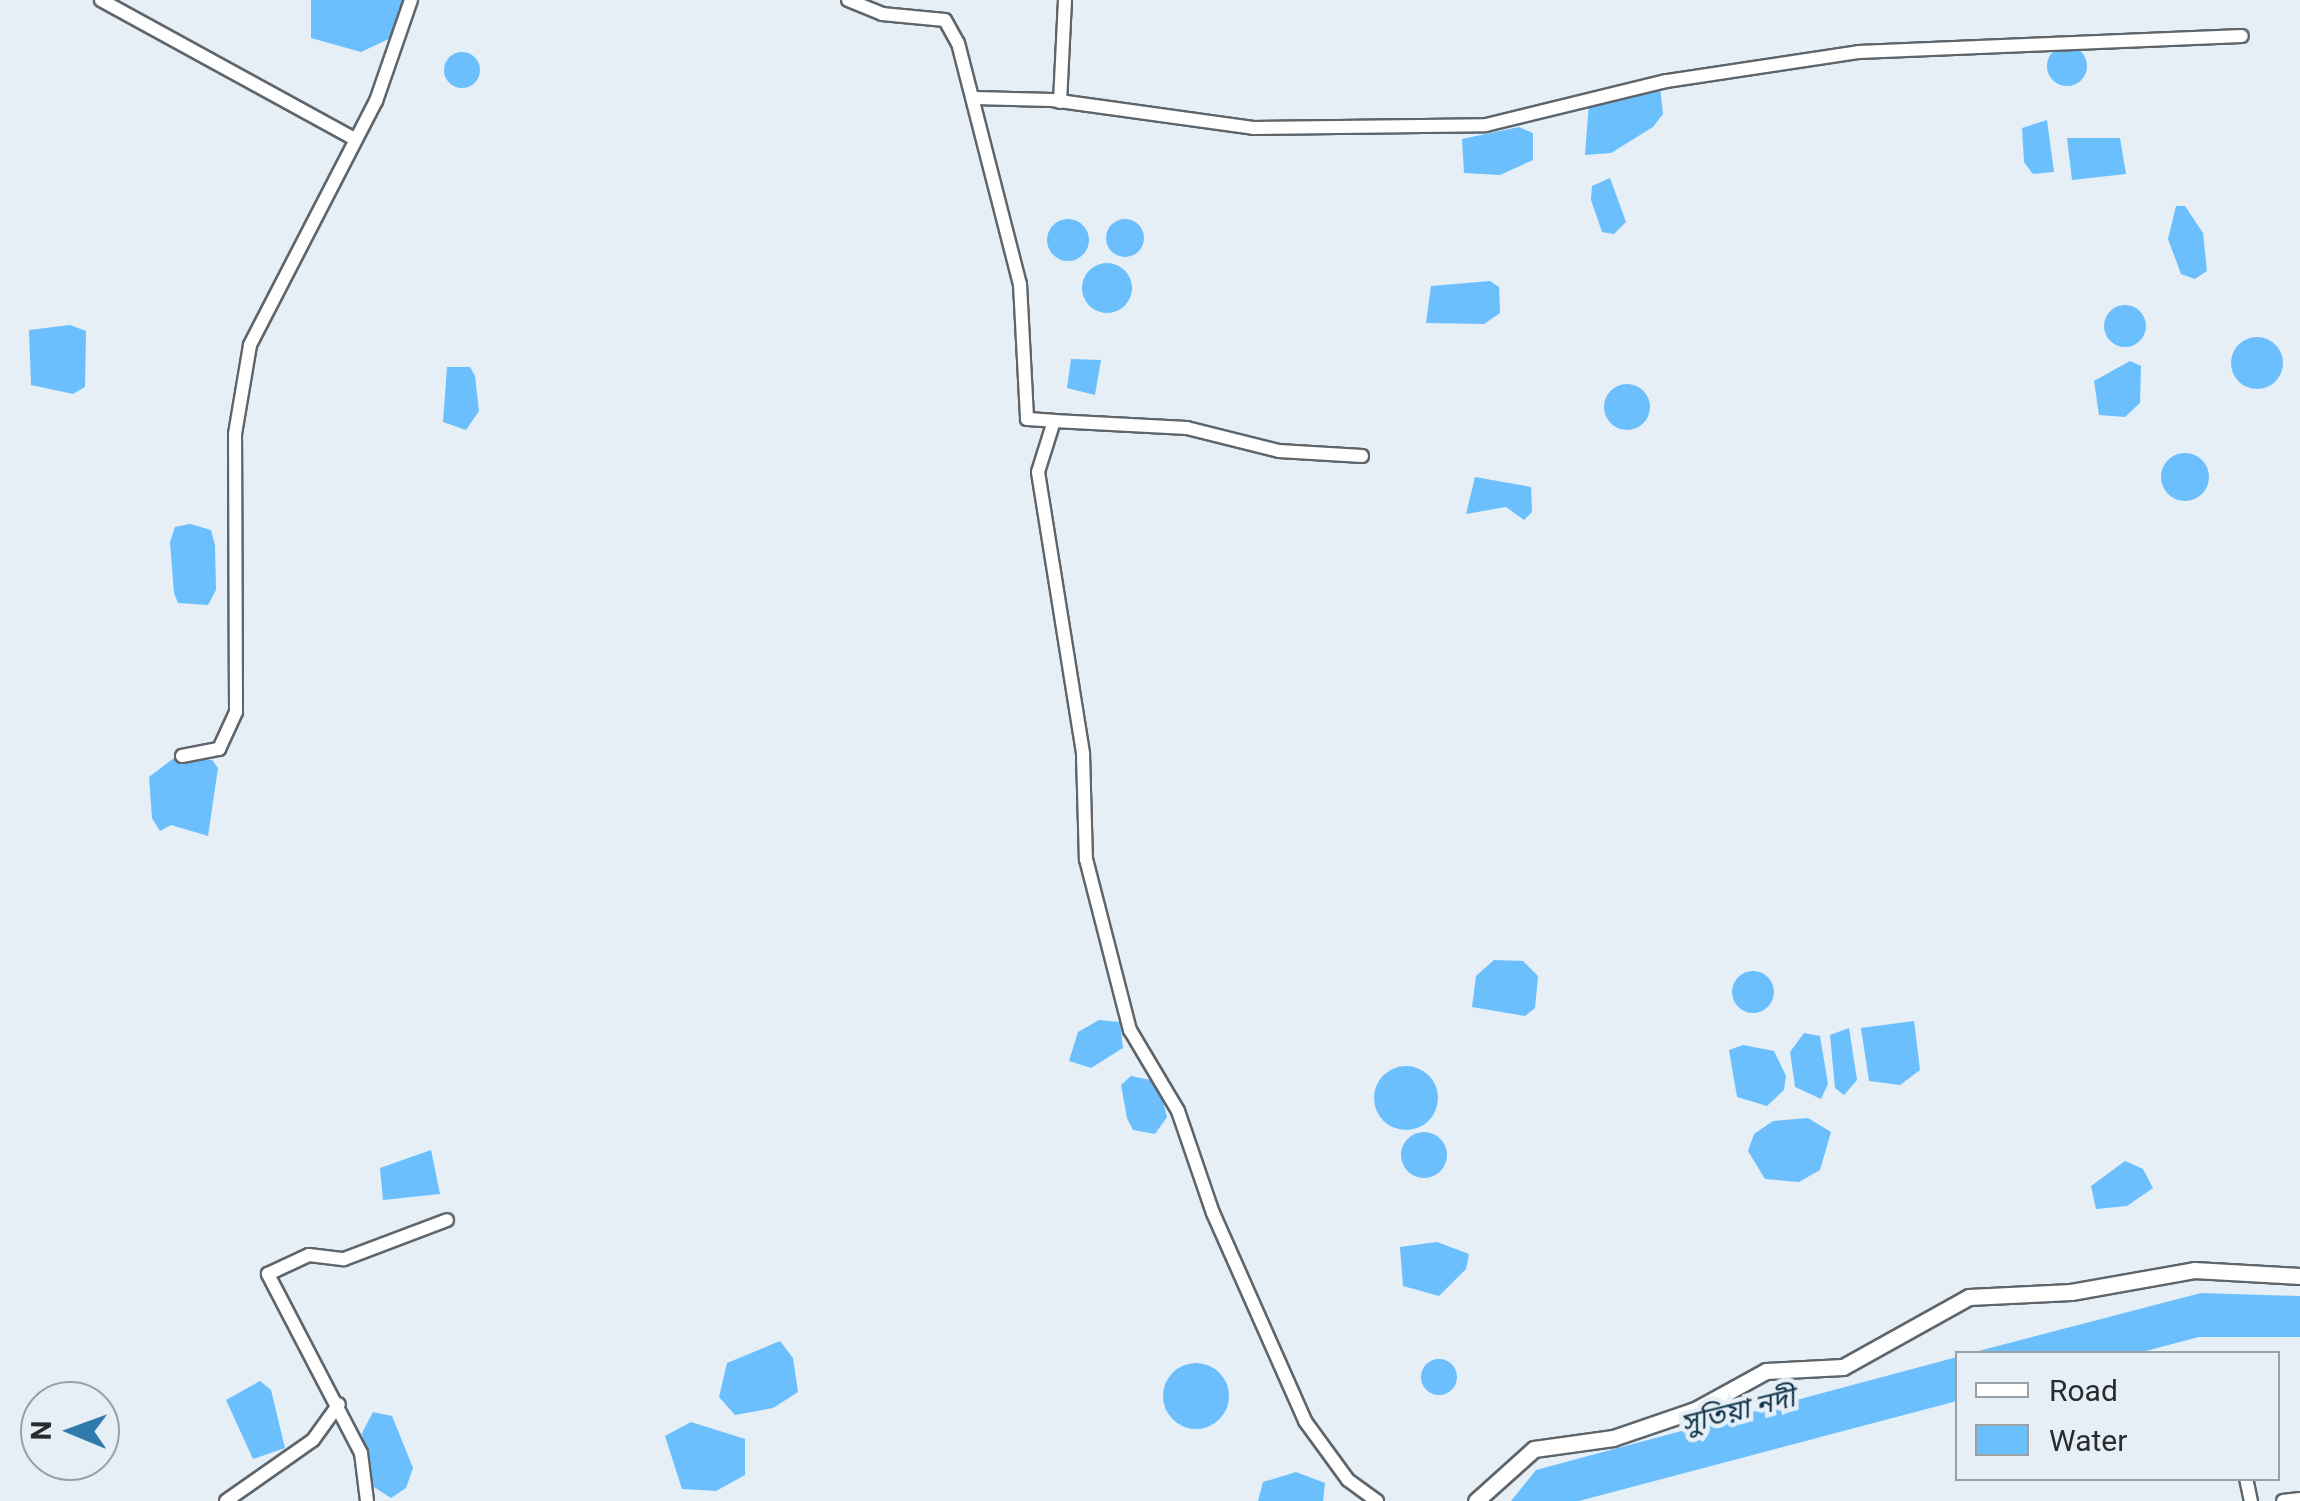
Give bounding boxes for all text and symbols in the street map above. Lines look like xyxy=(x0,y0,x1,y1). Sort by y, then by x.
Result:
legend xyxy=(1955,1351,2280,1481)
text: Road xyxy=(2049,1373,2118,1408)
north arrow xyxy=(20,1381,120,1481)
water label: সুতিয়া নদী xyxy=(1677,1381,1799,1441)
text: N xyxy=(25,1420,58,1441)
text: Water xyxy=(2049,1423,2127,1458)

